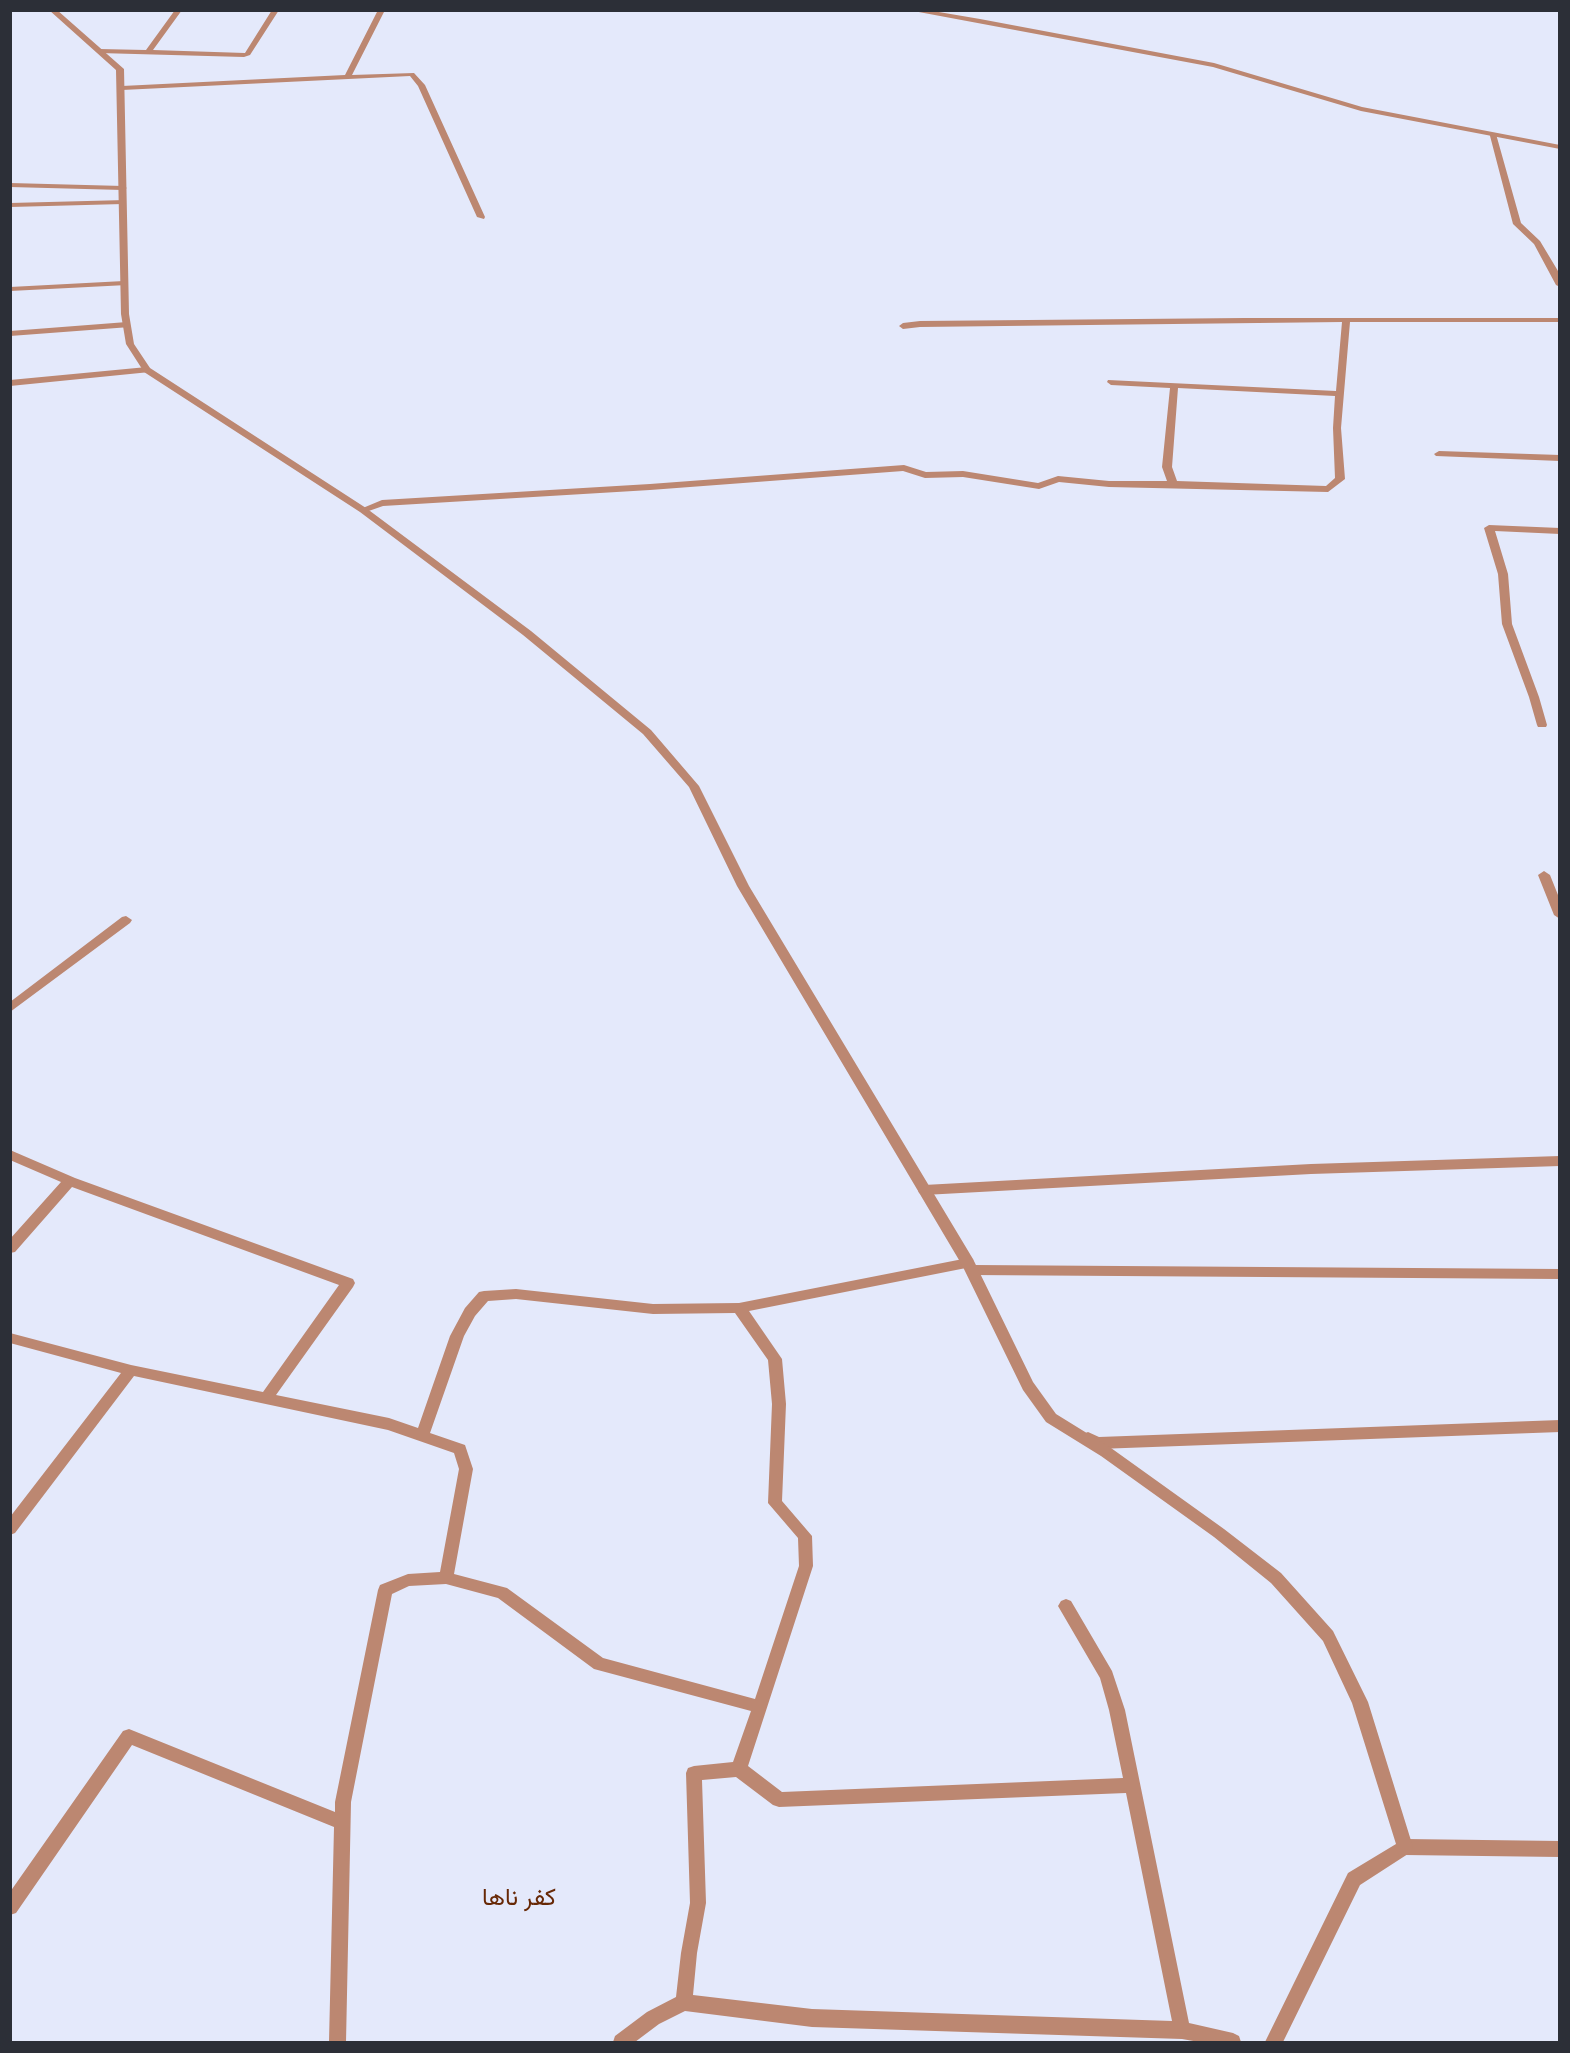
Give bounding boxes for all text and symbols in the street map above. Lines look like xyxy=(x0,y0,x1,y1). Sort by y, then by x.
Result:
district label: كفر ناها xyxy=(482,1885,556,1913)

